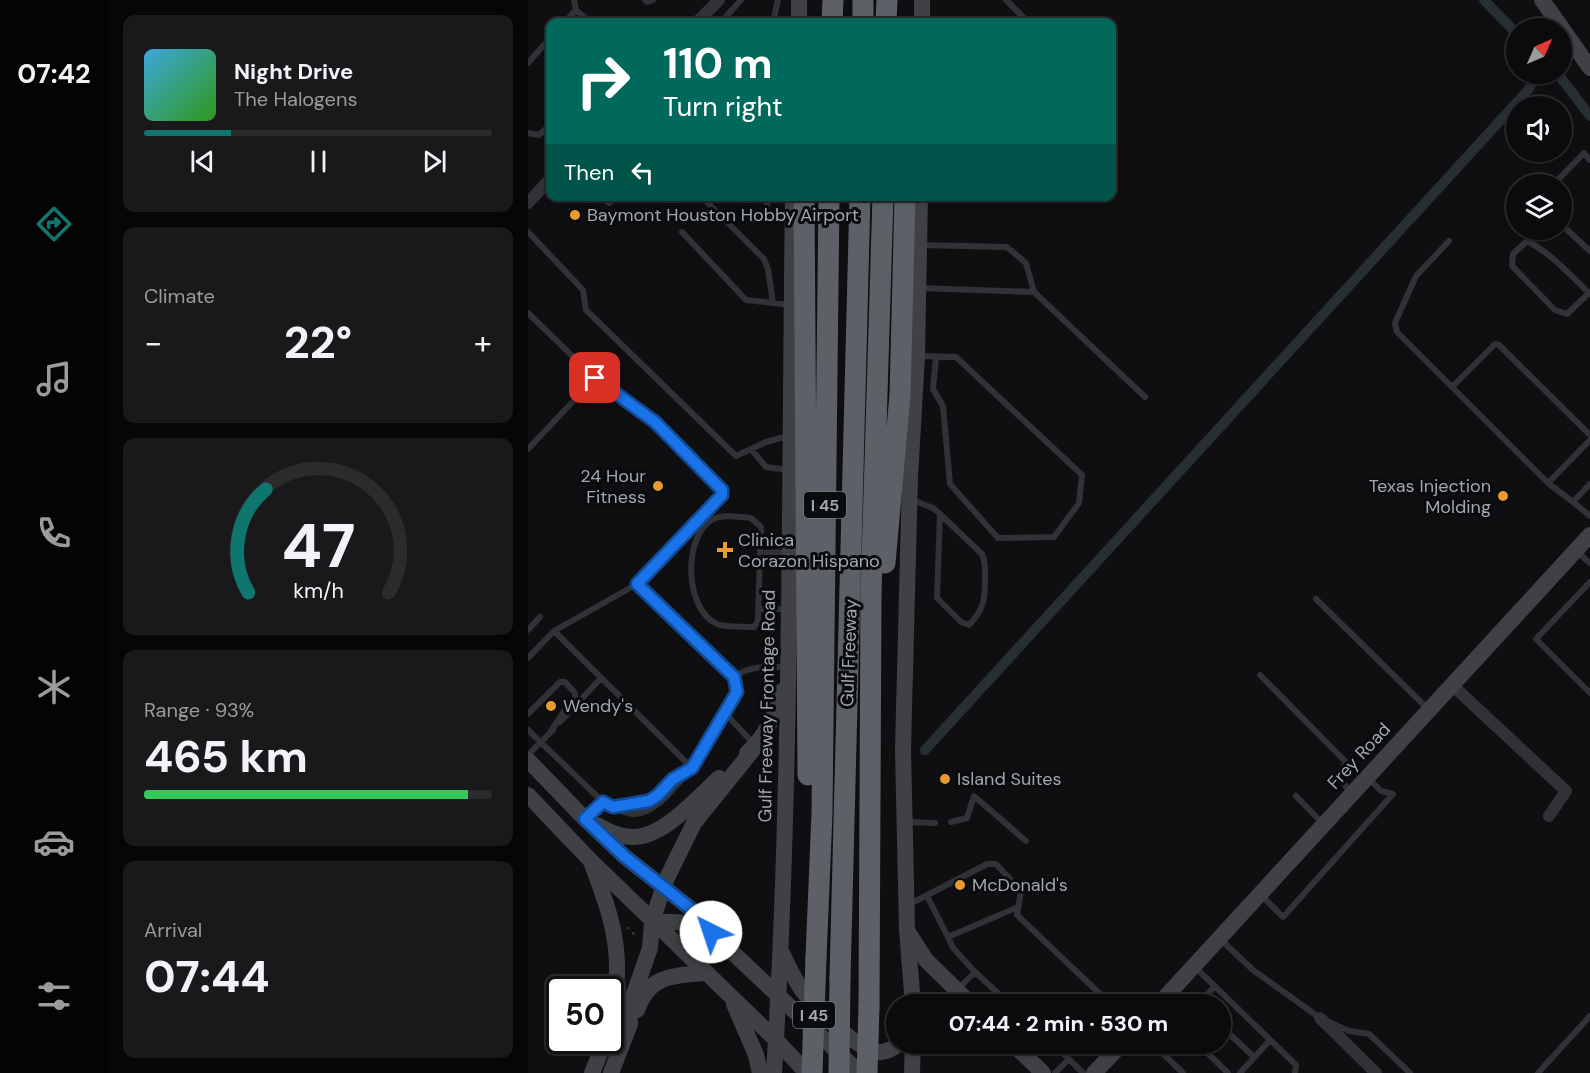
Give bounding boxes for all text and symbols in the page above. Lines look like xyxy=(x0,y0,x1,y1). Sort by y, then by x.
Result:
north arrow xyxy=(1506,18,1572,84)
map controls xyxy=(1506,18,1572,240)
text: 110 m xyxy=(663,36,773,91)
icon: right xyxy=(564,42,642,120)
text: 07:42 xyxy=(17,56,91,91)
text: Night Drive xyxy=(234,57,353,86)
text: The Halogens xyxy=(234,86,357,112)
text: Turn right xyxy=(663,89,783,124)
button: sound xyxy=(1506,96,1572,162)
icon: previous xyxy=(186,145,219,178)
icon: pause xyxy=(302,145,335,178)
icon: next xyxy=(418,145,451,178)
icon: left xyxy=(626,156,659,189)
text: Then xyxy=(564,158,614,187)
button: layers xyxy=(1506,174,1572,240)
icon: directions xyxy=(33,203,75,245)
place label: Baymont Houston Hobby Airport xyxy=(587,203,859,227)
marker: Baymont Houston Hobby Airport xyxy=(568,208,582,222)
text: Climate xyxy=(144,283,215,309)
text: 22° xyxy=(284,313,352,372)
text: − xyxy=(144,321,162,364)
text: + xyxy=(474,321,492,364)
pin xyxy=(569,352,620,403)
icon: music xyxy=(33,358,75,400)
icon: arrive xyxy=(578,361,611,394)
place label: 24 Hour Fitness xyxy=(580,464,646,509)
place label: Texas Injection Molding xyxy=(1369,474,1491,519)
marker: 24 Hour Fitness xyxy=(651,479,665,493)
marker: Texas Injection Molding xyxy=(1496,489,1510,503)
road number: I 45 xyxy=(804,492,846,518)
text: 47 xyxy=(281,506,355,587)
icon: phone xyxy=(33,512,75,554)
place label: Clinica Corazon Hispano xyxy=(738,528,880,573)
marker: Clinica Corazon Hispano xyxy=(716,541,734,559)
text: km/h xyxy=(293,578,343,606)
street label: Gulf Freeway Frontage Road xyxy=(753,589,781,823)
street label: Gulf Freeway xyxy=(835,599,863,707)
icon: climate xyxy=(33,666,75,708)
place label: Wendy's xyxy=(563,694,633,718)
text: Range · 93% xyxy=(144,697,254,723)
marker: Wendy's xyxy=(544,699,558,713)
street label: Frey Road xyxy=(1322,718,1396,794)
text: 465 km xyxy=(144,727,308,786)
place label: Island Suites xyxy=(957,767,1062,791)
marker: Island Suites xyxy=(938,772,952,786)
icon: car xyxy=(33,821,75,863)
place label: McDonald's xyxy=(972,873,1068,897)
marker: McDonald's xyxy=(953,878,967,892)
position arrow xyxy=(679,900,743,964)
text: Arrival xyxy=(144,917,202,943)
text: 07:44 xyxy=(144,947,270,1006)
icon: filters xyxy=(33,975,75,1017)
speed limit sign: 50 xyxy=(546,976,624,1054)
road number: I 45 xyxy=(793,1002,835,1028)
text: 07:44 · 2 min · 530 m xyxy=(949,1009,1168,1038)

